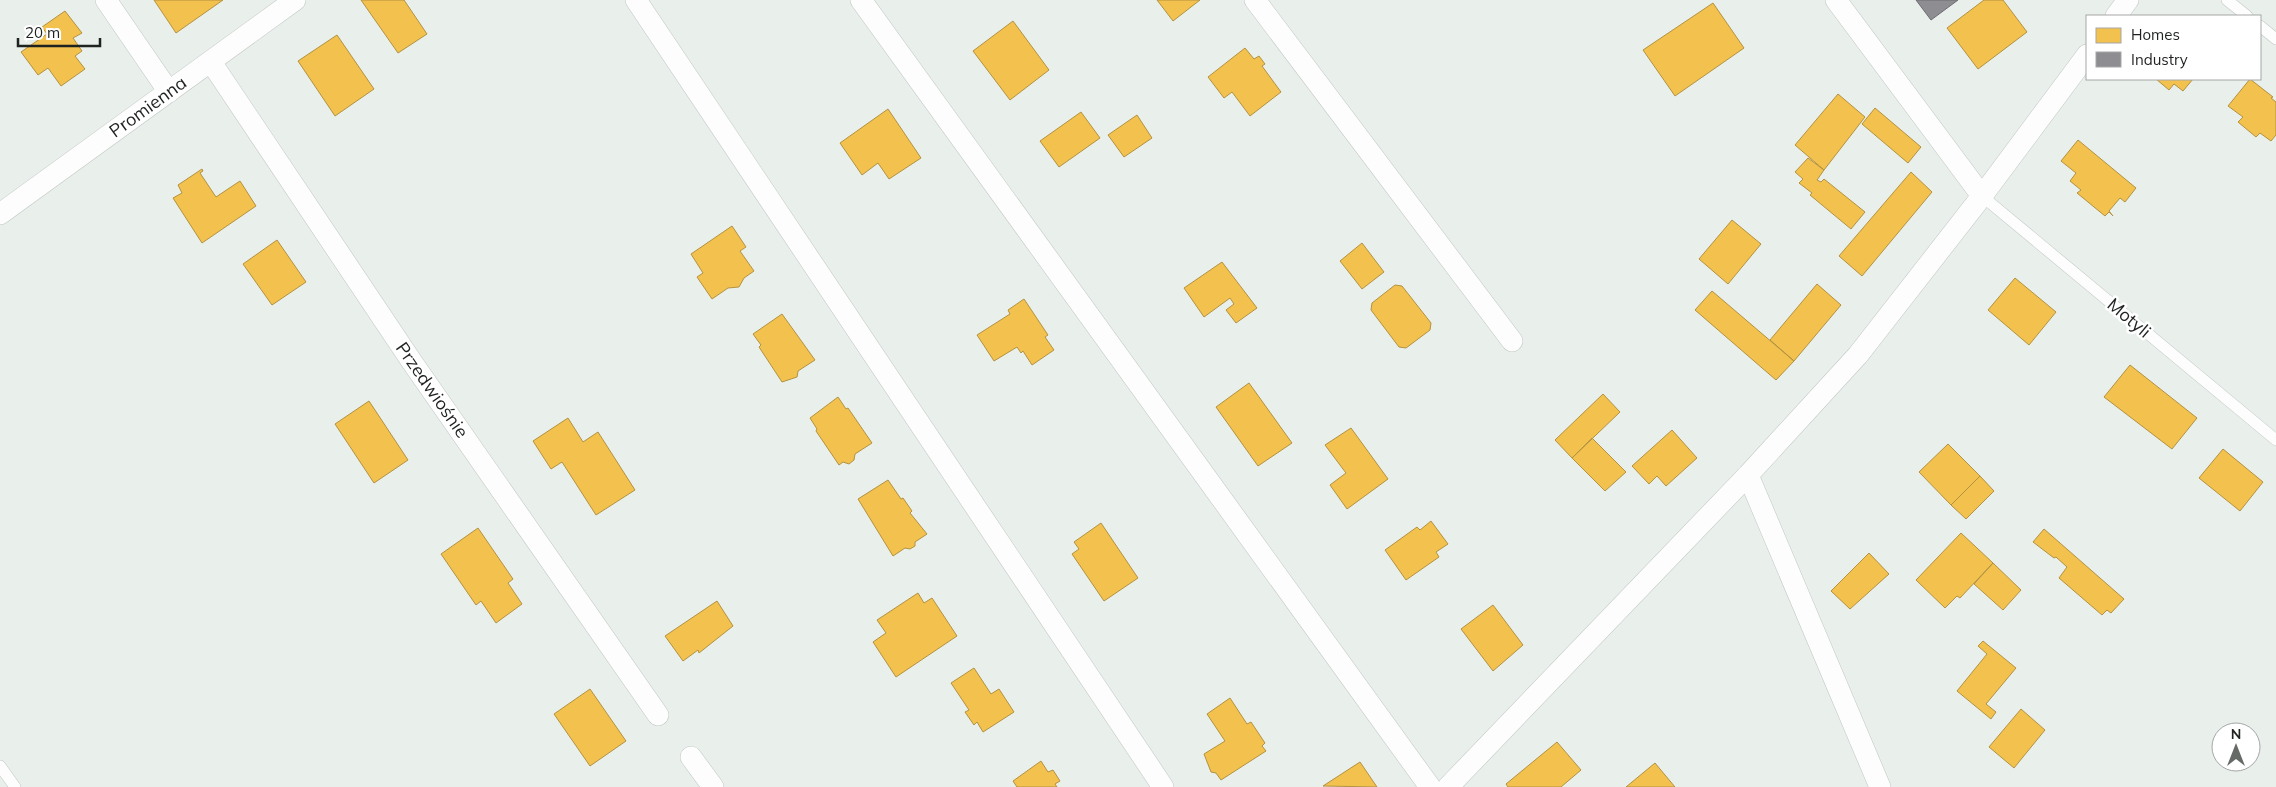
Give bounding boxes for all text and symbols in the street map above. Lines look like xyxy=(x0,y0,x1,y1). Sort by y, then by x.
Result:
scale bar xyxy=(18,15,100,47)
legend xyxy=(2086,15,2261,80)
text: 20 m xyxy=(25,23,60,42)
text: Homes xyxy=(2131,25,2180,44)
text: Industry xyxy=(2131,50,2188,69)
street label: Promienna xyxy=(105,71,191,142)
street label: Motyli xyxy=(2103,293,2156,343)
street label: Przedwiośnie xyxy=(391,337,474,442)
north arrow xyxy=(2211,722,2261,772)
text: N xyxy=(2231,725,2241,743)

